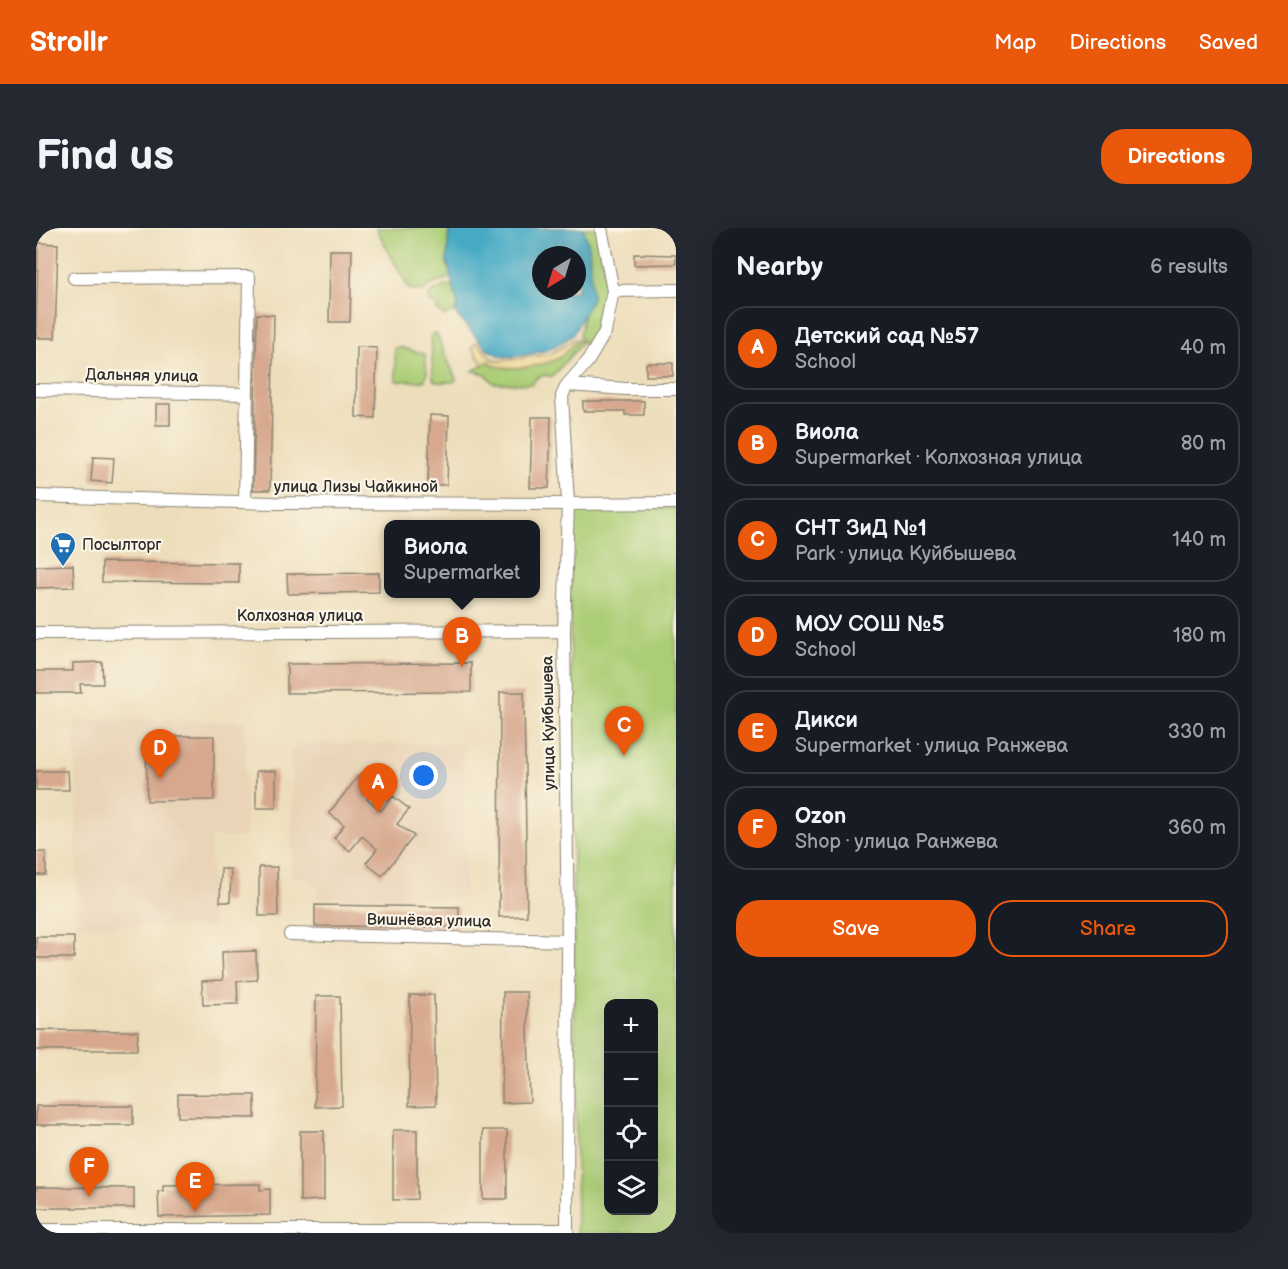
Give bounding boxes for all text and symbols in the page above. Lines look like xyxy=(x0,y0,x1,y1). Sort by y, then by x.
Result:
text: Strollr xyxy=(30,26,108,59)
text: Map xyxy=(994,30,1037,55)
text: Directions xyxy=(1070,30,1166,55)
text: Saved xyxy=(1199,30,1258,55)
button: Directions xyxy=(1101,129,1252,184)
text: Find us xyxy=(36,131,174,182)
north arrow xyxy=(532,246,586,300)
text: Nearby xyxy=(736,252,823,283)
text: 6 results xyxy=(1150,255,1228,279)
text: Детский сад №57 xyxy=(795,323,979,350)
text: A xyxy=(751,336,764,360)
text: 40 m xyxy=(1180,336,1226,360)
text: School xyxy=(795,350,856,374)
street label: Дальняя улица xyxy=(85,366,199,386)
text: Виола xyxy=(795,419,859,446)
text: B xyxy=(750,432,765,456)
text: 80 m xyxy=(1181,432,1226,456)
text: Supermarket · Колхозная улица xyxy=(795,446,1083,470)
street label: улица Лизы Чайкиной xyxy=(274,478,438,497)
text: СНТ ЗиД №1 xyxy=(795,515,927,542)
popup xyxy=(384,520,540,598)
text: C xyxy=(750,528,765,552)
text: 140 m xyxy=(1172,528,1226,552)
supermarket icon: Посылторг xyxy=(48,530,78,568)
text: Виола xyxy=(404,534,467,561)
place label: Посылторг xyxy=(82,536,162,555)
text: Park · улица Куйбышева xyxy=(795,542,1017,566)
text: Supermarket xyxy=(404,561,520,585)
street label: Колхозная улица xyxy=(237,607,364,626)
text: МОУ СОШ №5 xyxy=(795,611,944,638)
pin: B xyxy=(442,618,482,667)
text: D xyxy=(751,624,764,648)
text: 180 m xyxy=(1173,624,1226,648)
text: School xyxy=(795,638,856,662)
street label: улица Куйбышева xyxy=(538,655,560,791)
pin: C xyxy=(604,706,644,756)
text: Дикси xyxy=(795,707,858,734)
text: E xyxy=(751,720,764,744)
text: 330 m xyxy=(1168,720,1226,744)
pin: D xyxy=(140,730,180,779)
text: Supermarket · улица Ранжева xyxy=(795,734,1068,758)
your location xyxy=(409,761,438,790)
pin: A xyxy=(358,764,398,813)
text: Ozon xyxy=(795,803,846,830)
text: F xyxy=(751,816,764,840)
text: 360 m xyxy=(1168,816,1226,840)
text: Shop · улица Ранжева xyxy=(795,830,998,854)
button: Save xyxy=(736,900,976,957)
button: Share xyxy=(988,900,1228,957)
street label: Вишнёвая улица xyxy=(367,910,492,932)
map controls xyxy=(604,999,658,1215)
button: + xyxy=(604,999,658,1053)
button: − xyxy=(604,1053,658,1107)
button: locate xyxy=(604,1107,658,1161)
pin: F xyxy=(70,1148,108,1197)
button: layers xyxy=(604,1161,658,1215)
pin: E xyxy=(176,1162,214,1212)

